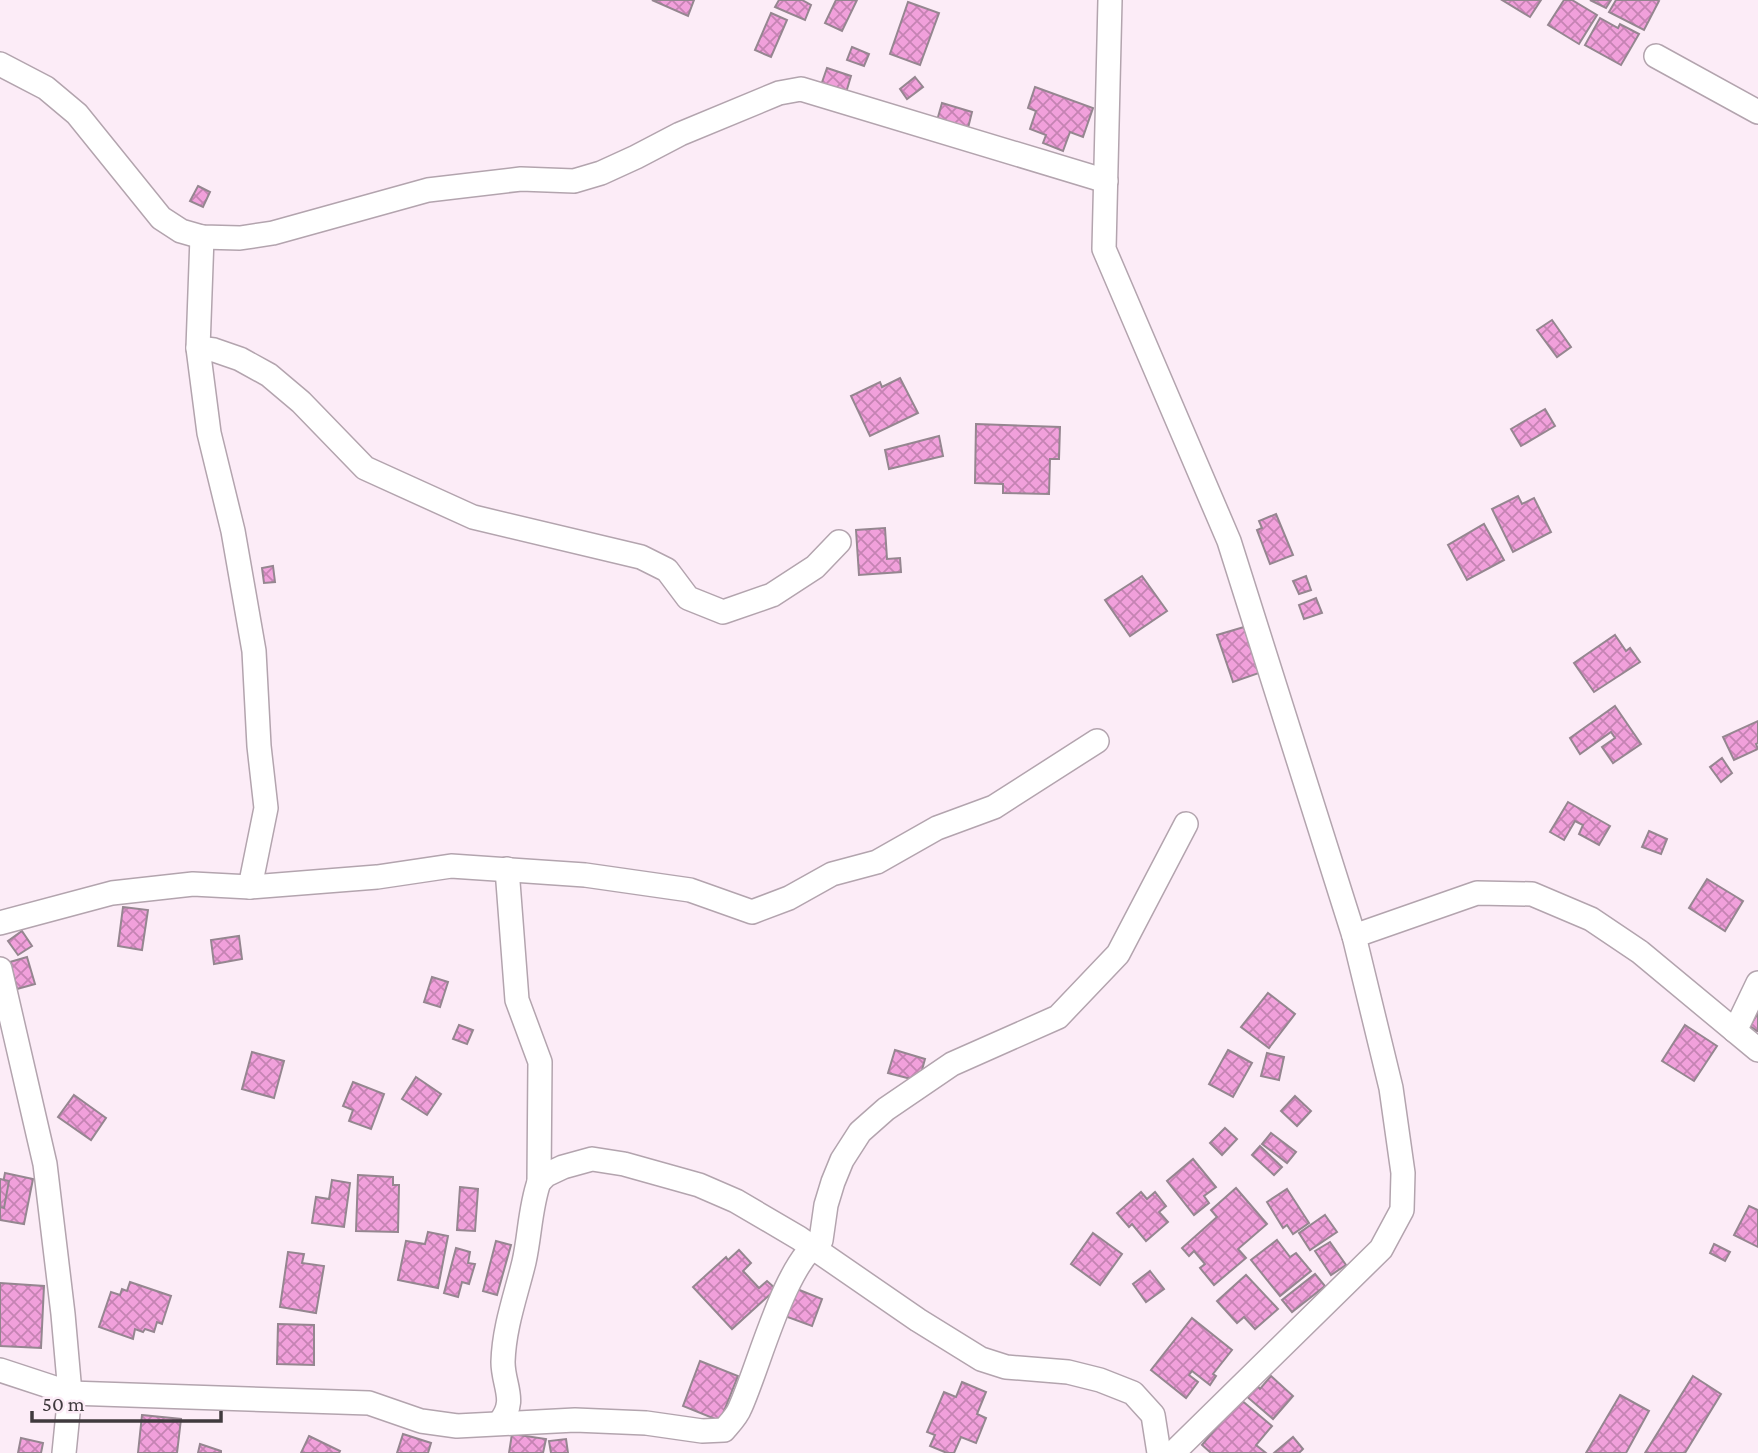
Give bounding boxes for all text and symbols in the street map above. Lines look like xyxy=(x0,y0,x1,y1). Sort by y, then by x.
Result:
scale bar xyxy=(32,1380,220,1424)
text: 50 m xyxy=(42,1392,85,1416)

